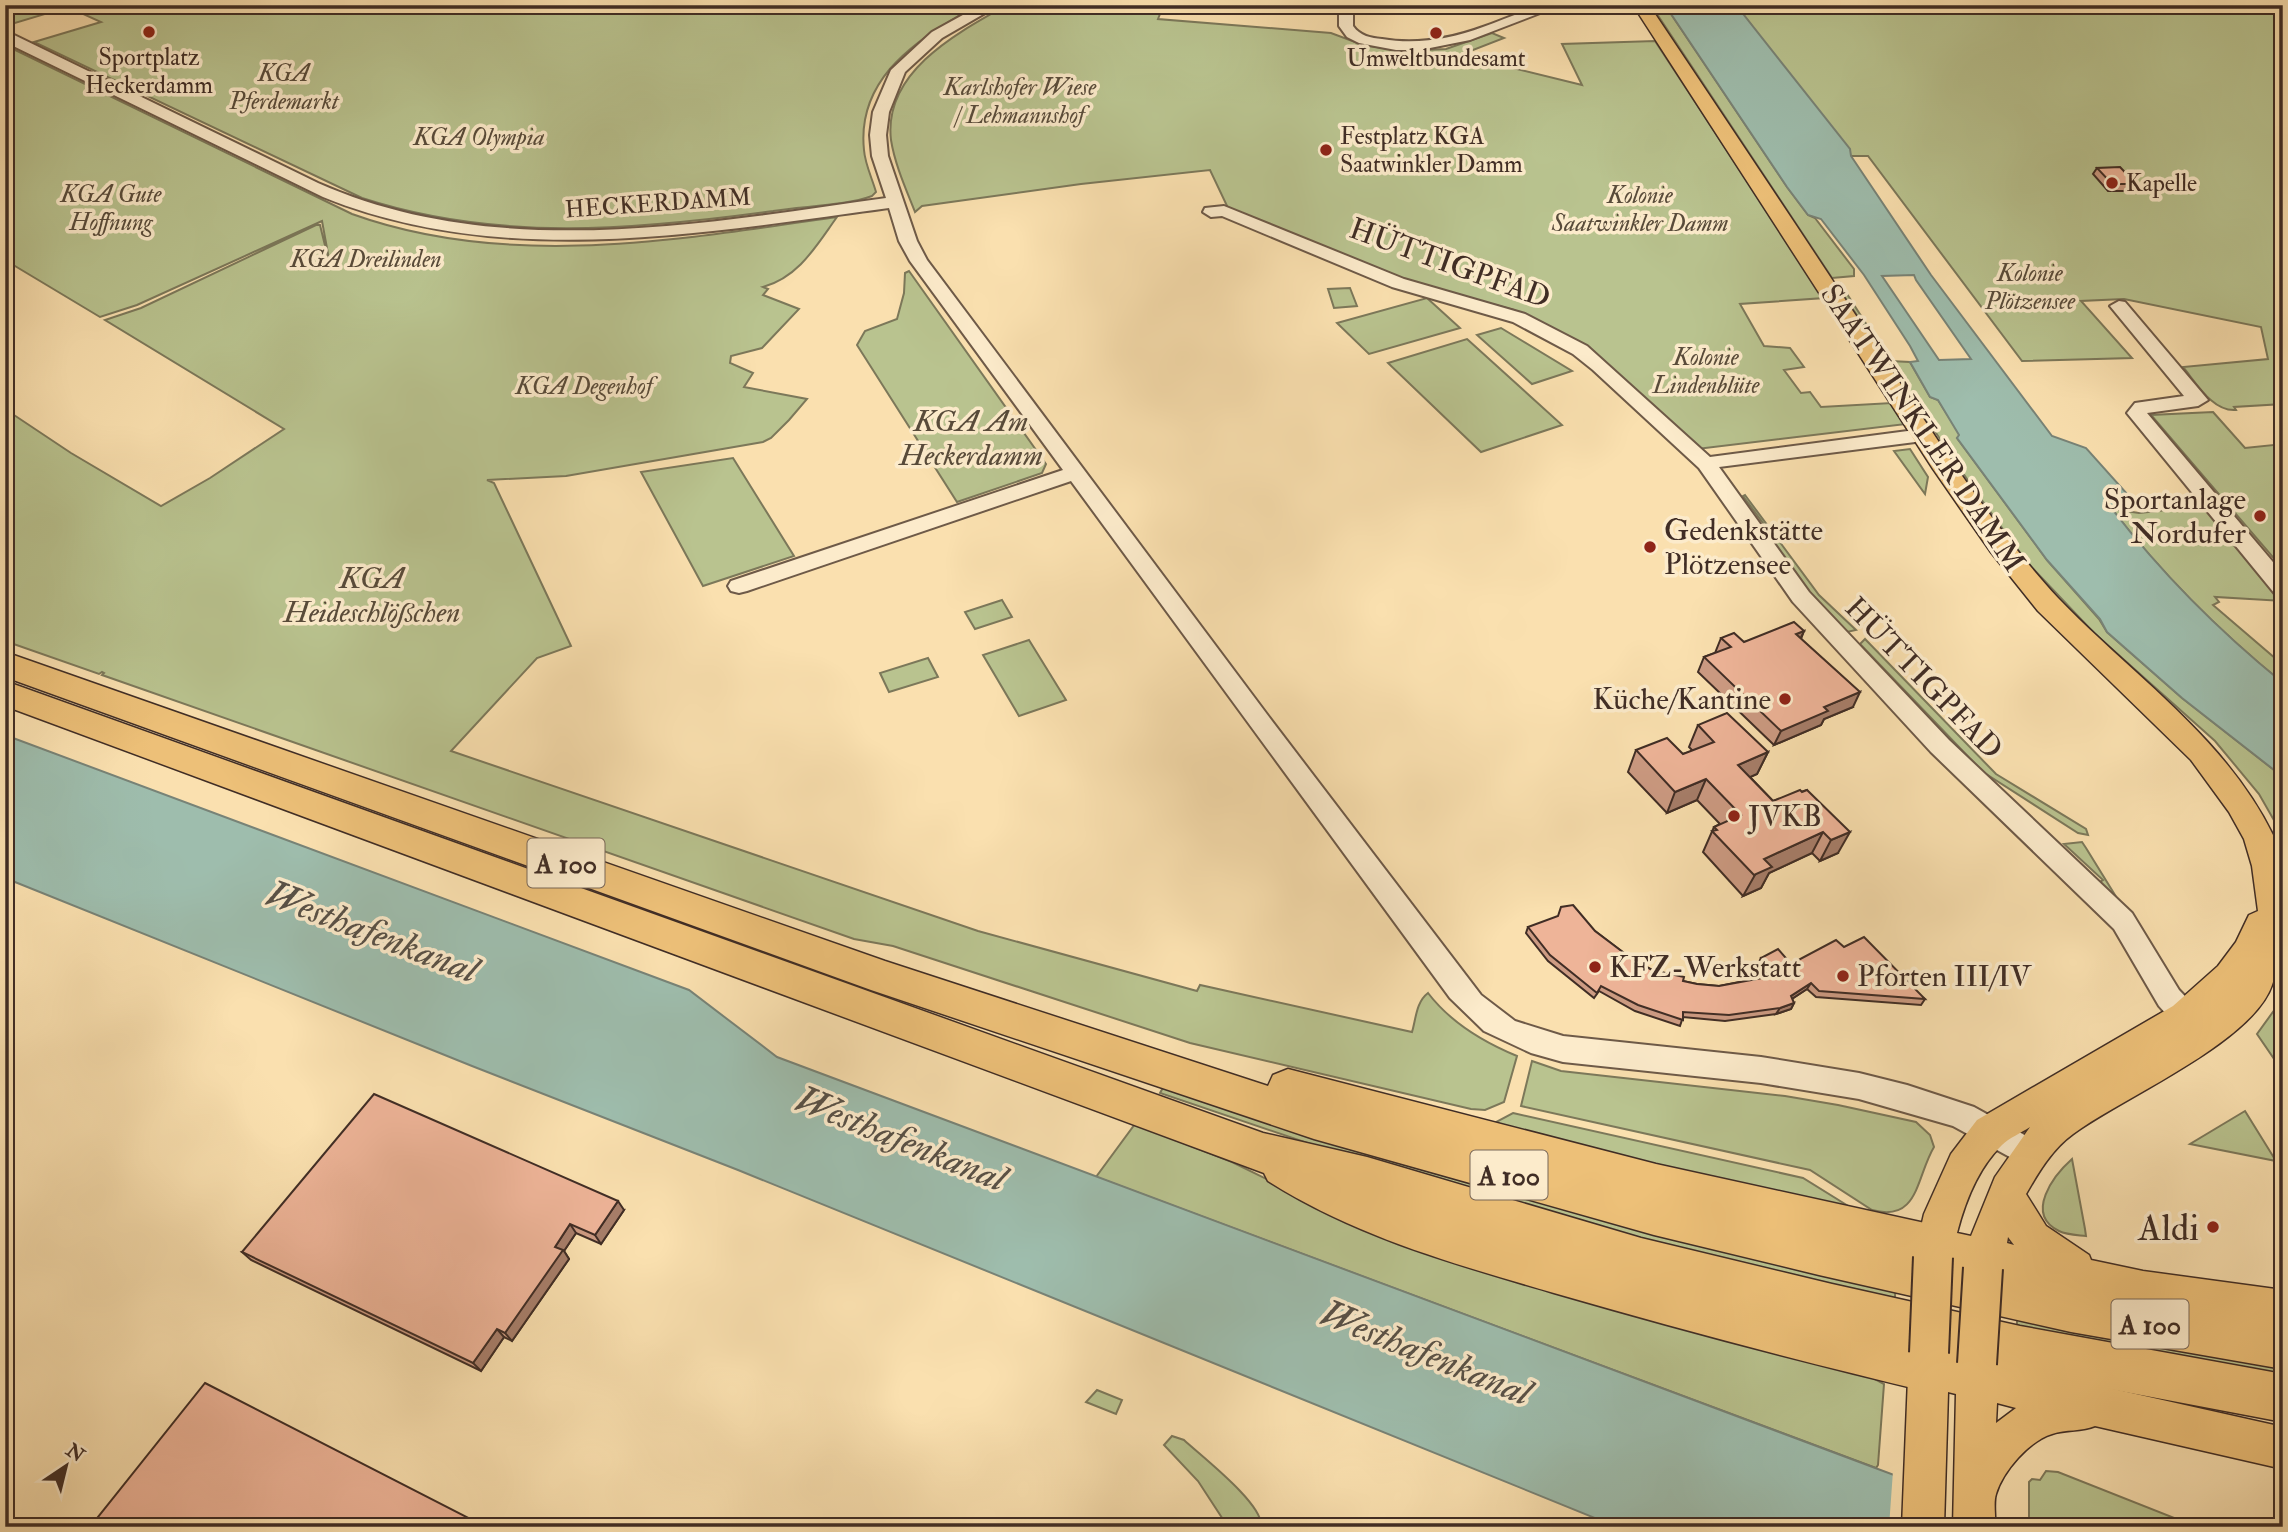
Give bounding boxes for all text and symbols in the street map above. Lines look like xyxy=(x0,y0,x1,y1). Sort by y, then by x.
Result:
marker: Sportplatz Heckerdamm xyxy=(141,24,157,40)
marker: Umweltbundesamt xyxy=(1428,25,1444,41)
place label: Sportplatz Heckerdamm xyxy=(85,42,213,101)
place label: Umweltbundesamt xyxy=(1347,43,1526,74)
park label: KGA Pferdemarkt xyxy=(228,58,340,117)
park label: Karlshofer Wiese / Lehmannshof xyxy=(943,72,1097,131)
place label: Festplatz KGA Saatwinkler Damm xyxy=(1340,121,1523,180)
park label: KGA Olympia xyxy=(412,122,545,153)
marker: Festplatz KGA Saatwinkler Damm xyxy=(1318,142,1334,158)
place label: Kapelle xyxy=(2126,168,2197,199)
marker: Kapelle xyxy=(2104,175,2120,191)
park label: KGA Gute Hoffnung xyxy=(60,179,163,238)
park label: Kolonie Saatwinkler Damm xyxy=(1551,180,1728,239)
street label: HECKERDAMM xyxy=(564,182,752,225)
street label: HÜTTIGPFAD xyxy=(1344,210,1555,317)
park label: KGA Dreilinden xyxy=(289,244,442,275)
park label: Kolonie Plötzensee xyxy=(1984,258,2076,317)
street label: SAATWINKLER DAMM xyxy=(1812,277,2033,579)
park label: Kolonie Lindenblüte xyxy=(1652,342,1760,401)
park label: KGA Degenhof xyxy=(514,371,659,402)
park label: KGA Am Heckerdamm xyxy=(897,403,1043,474)
place label: Sportanlage Nordufer xyxy=(2104,481,2246,552)
marker: Sportanlage Nordufer xyxy=(2252,508,2268,524)
place label: Gedenkstätte Plötzensee xyxy=(1664,512,1823,583)
marker: Gedenkstätte Plötzensee xyxy=(1642,539,1658,555)
park label: KGA Heideschlößchen xyxy=(282,560,460,631)
street label: HÜTTIGPFAD xyxy=(1837,590,2010,767)
place label: Küche/Kantine xyxy=(1593,681,1771,718)
marker: Küche/Kantine xyxy=(1777,691,1793,707)
place label: JVKB xyxy=(1747,798,1822,835)
marker: JVKB xyxy=(1726,808,1742,824)
road number: A 100 xyxy=(528,838,604,888)
water label: Westhafenkanal xyxy=(259,869,488,996)
place label: KFZ-Werkstatt xyxy=(1609,949,1802,986)
place label: Pforten III/IV xyxy=(1857,958,2033,995)
marker: KFZ-Werkstatt xyxy=(1587,959,1603,975)
marker: Pforten III/IV xyxy=(1835,968,1851,984)
water label: Westhafenkanal xyxy=(788,1075,1016,1204)
road number: A 100 xyxy=(1470,1150,1548,1200)
place label: Aldi xyxy=(2137,1205,2199,1252)
marker: Aldi xyxy=(2205,1219,2221,1235)
water label: Westhafenkanal xyxy=(1313,1289,1541,1418)
road number: A 100 xyxy=(2112,1300,2188,1348)
north arrow xyxy=(32,1430,102,1500)
text: N xyxy=(61,1438,90,1468)

